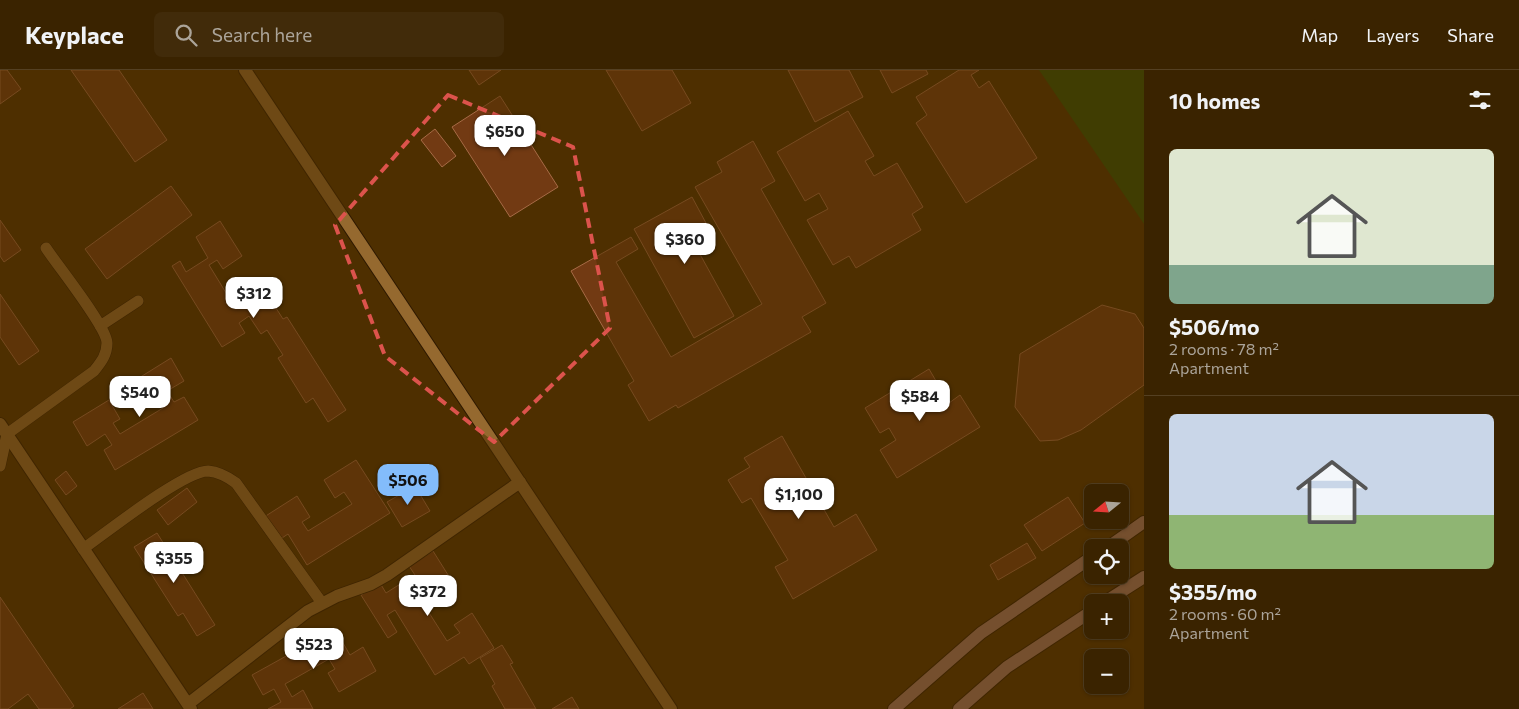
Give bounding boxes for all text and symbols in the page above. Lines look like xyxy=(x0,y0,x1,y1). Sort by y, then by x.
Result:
search box xyxy=(154,12,504,57)
text: Keyplace xyxy=(25,20,124,49)
icon: search xyxy=(172,21,200,49)
text: Search here xyxy=(212,23,312,46)
text: Map xyxy=(1301,24,1338,46)
text: Layers xyxy=(1366,24,1419,46)
text: Share xyxy=(1447,24,1494,46)
icon: filters xyxy=(1466,86,1494,114)
text: 10 homes xyxy=(1169,88,1260,113)
pin: $650 xyxy=(475,114,535,157)
text: $650 xyxy=(485,121,525,140)
icon: home xyxy=(1287,181,1377,271)
pin: $360 xyxy=(655,222,715,265)
text: $360 xyxy=(665,229,705,248)
pin: $312 xyxy=(224,276,284,319)
text: $312 xyxy=(237,283,271,302)
text: $506/mo xyxy=(1169,314,1260,339)
text: 2 rooms · 78 m² xyxy=(1169,339,1279,358)
text: Apartment xyxy=(1169,358,1249,377)
pin: $540 xyxy=(110,376,170,418)
pin: $584 xyxy=(890,380,950,422)
text: $540 xyxy=(121,382,159,401)
text: $584 xyxy=(901,386,939,405)
icon: home xyxy=(1287,447,1377,537)
pin: $506 xyxy=(378,464,438,506)
text: $506 xyxy=(388,470,428,489)
pin: $1,100 xyxy=(758,478,840,520)
text: $1,100 xyxy=(775,484,823,503)
north arrow xyxy=(1084,484,1129,529)
map controls xyxy=(1084,484,1129,694)
button: locate xyxy=(1084,539,1129,584)
pin: $355 xyxy=(144,542,204,584)
text: $355 xyxy=(155,548,193,567)
pin: $372 xyxy=(398,574,458,617)
text: $355/mo xyxy=(1169,579,1257,604)
text: $372 xyxy=(410,581,446,600)
button: + xyxy=(1084,594,1129,639)
text: 2 rooms · 60 m² xyxy=(1169,604,1281,623)
text: Apartment xyxy=(1169,623,1249,642)
pin: $523 xyxy=(284,628,344,670)
text: $523 xyxy=(296,634,332,653)
button: − xyxy=(1084,649,1129,694)

